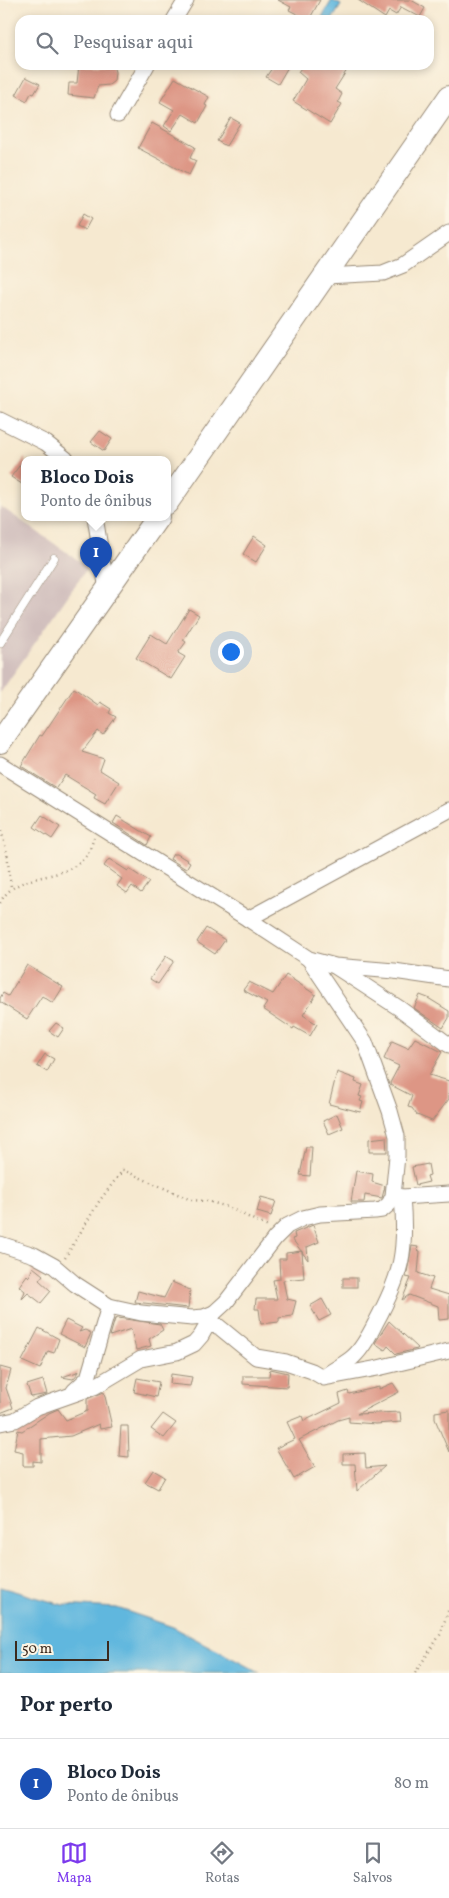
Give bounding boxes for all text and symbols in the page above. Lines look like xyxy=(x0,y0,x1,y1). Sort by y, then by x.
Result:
search box xyxy=(15,15,434,70)
icon: search xyxy=(33,29,61,57)
text: Pesquisar aqui xyxy=(73,30,193,56)
popup xyxy=(21,456,171,521)
text: Bloco Dois xyxy=(40,465,134,491)
text: Ponto de ônibus xyxy=(40,491,152,513)
pin: 1 xyxy=(80,537,112,578)
your location xyxy=(218,639,244,665)
scale bar xyxy=(15,1638,109,1661)
text: 50 m xyxy=(22,1640,52,1659)
text: Por perto xyxy=(20,1691,113,1720)
text: Bloco Dois xyxy=(67,1760,161,1786)
text: 1 xyxy=(33,1773,39,1795)
text: 80 m xyxy=(394,1773,429,1795)
text: Ponto de ônibus xyxy=(67,1786,179,1808)
tab: Mapa xyxy=(57,1839,92,1888)
tab: Rotas xyxy=(205,1839,240,1888)
tab: Salvos xyxy=(353,1839,392,1888)

